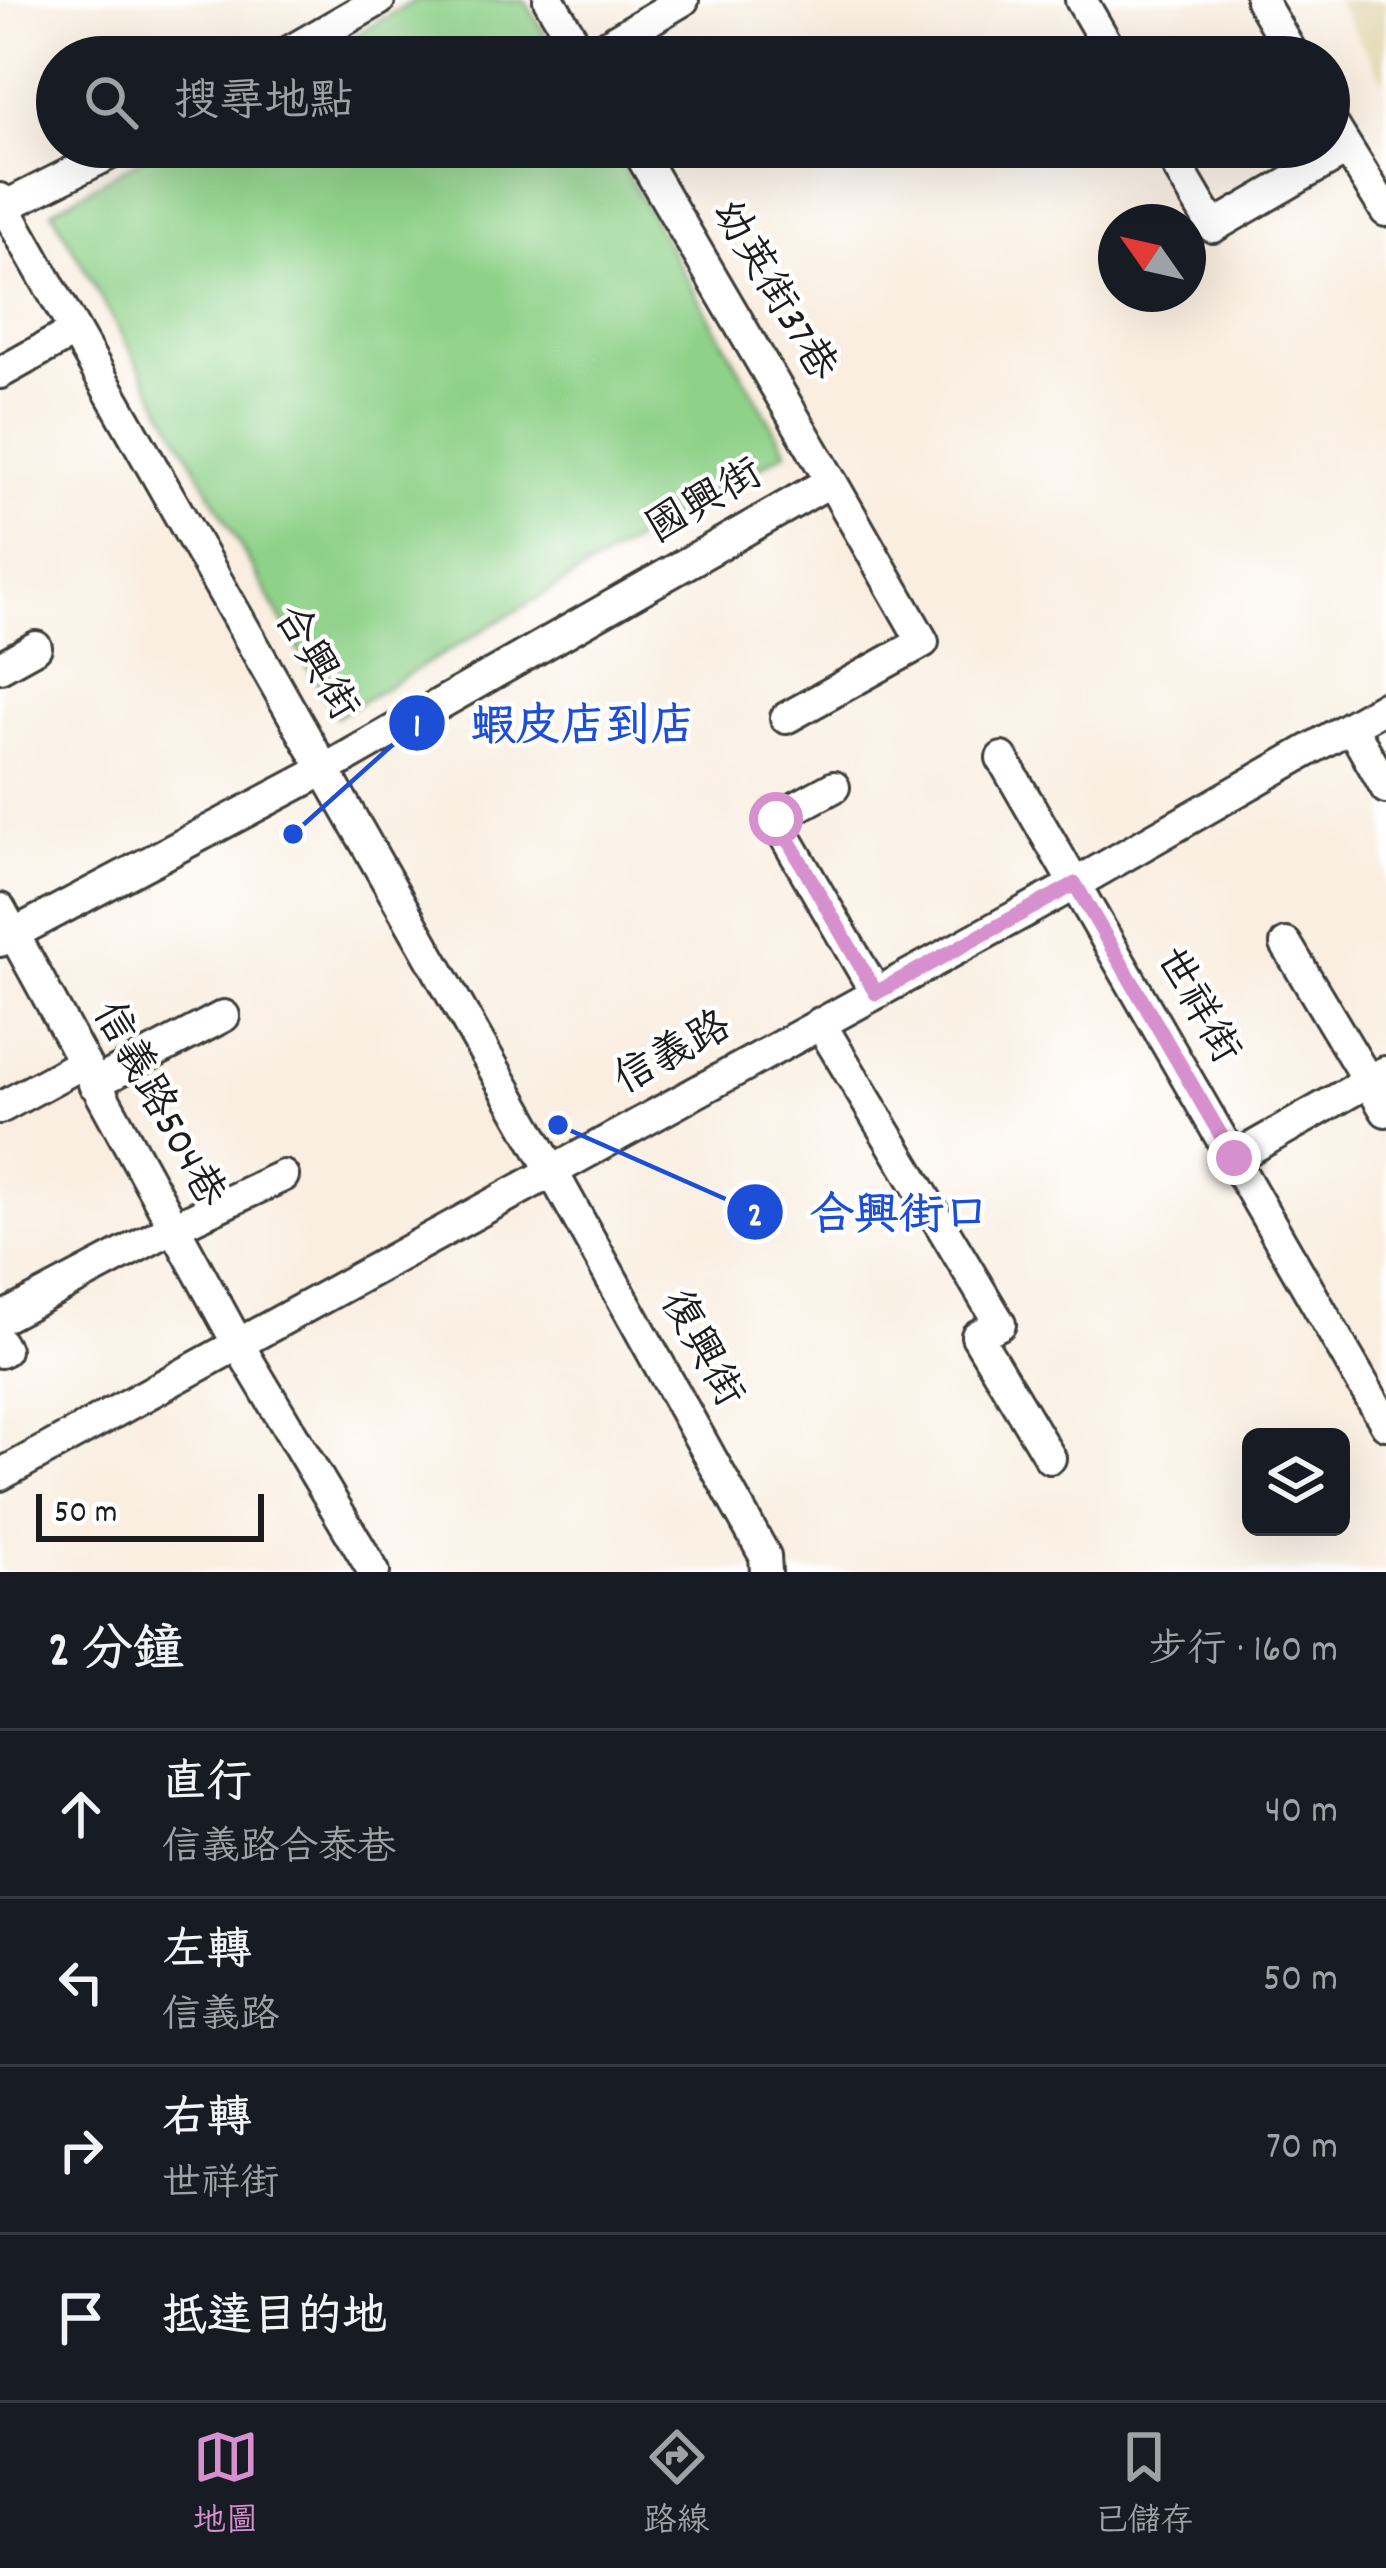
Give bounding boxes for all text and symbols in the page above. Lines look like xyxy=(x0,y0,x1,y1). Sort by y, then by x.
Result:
search box xyxy=(36,36,1350,168)
icon: search xyxy=(78,69,144,135)
text: 搜尋地點 xyxy=(174,73,354,137)
street label: 幼英街37巷 xyxy=(693,190,849,394)
north arrow xyxy=(1098,204,1206,312)
street label: 國興街 xyxy=(636,447,776,561)
street label: 合興街 xyxy=(256,594,370,734)
callout: 蝦皮店到店 xyxy=(387,683,720,764)
text: 蝦皮店到店 xyxy=(470,698,696,762)
text: 1 xyxy=(413,703,421,755)
route start xyxy=(749,792,803,846)
street label: 世祥街 xyxy=(1138,937,1252,1077)
street label: 信義路504巷 xyxy=(75,992,237,1220)
street label: 信義路 xyxy=(604,999,744,1113)
route end xyxy=(1207,1131,1261,1185)
callout: 合興街口 xyxy=(725,1172,1013,1253)
text: 合興街口 xyxy=(809,1187,989,1251)
text: 2 xyxy=(747,1192,763,1244)
street label: 復興街 xyxy=(642,1280,756,1420)
map controls xyxy=(1242,1428,1350,1536)
button: layers xyxy=(1242,1428,1350,1536)
scale bar xyxy=(36,1488,264,1541)
text: 50 m xyxy=(54,1491,118,1538)
text: 2 分鐘 xyxy=(48,1618,184,1690)
text: 步行 · 160 m xyxy=(1149,1625,1338,1680)
text: 直行 xyxy=(162,1754,252,1818)
icon: ahead xyxy=(48,1781,114,1847)
text: 40 m xyxy=(1265,1786,1338,1841)
text: 信義路合泰巷 xyxy=(162,1823,396,1878)
text: 左轉 xyxy=(162,1922,252,1986)
icon: left xyxy=(48,1949,114,2015)
text: 50 m xyxy=(1263,1954,1338,2009)
text: 信義路 xyxy=(162,1991,279,2046)
text: 右轉 xyxy=(162,2090,252,2154)
icon: right xyxy=(48,2117,114,2183)
text: 70 m xyxy=(1266,2122,1338,2177)
text: 世祥街 xyxy=(162,2159,279,2214)
icon: arrive xyxy=(48,2285,114,2351)
text: 抵達目的地 xyxy=(162,2288,387,2352)
tab: 地圖 xyxy=(193,2424,259,2547)
tab: 路線 xyxy=(644,2424,710,2547)
tab: 已儲存 xyxy=(1095,2424,1194,2547)

